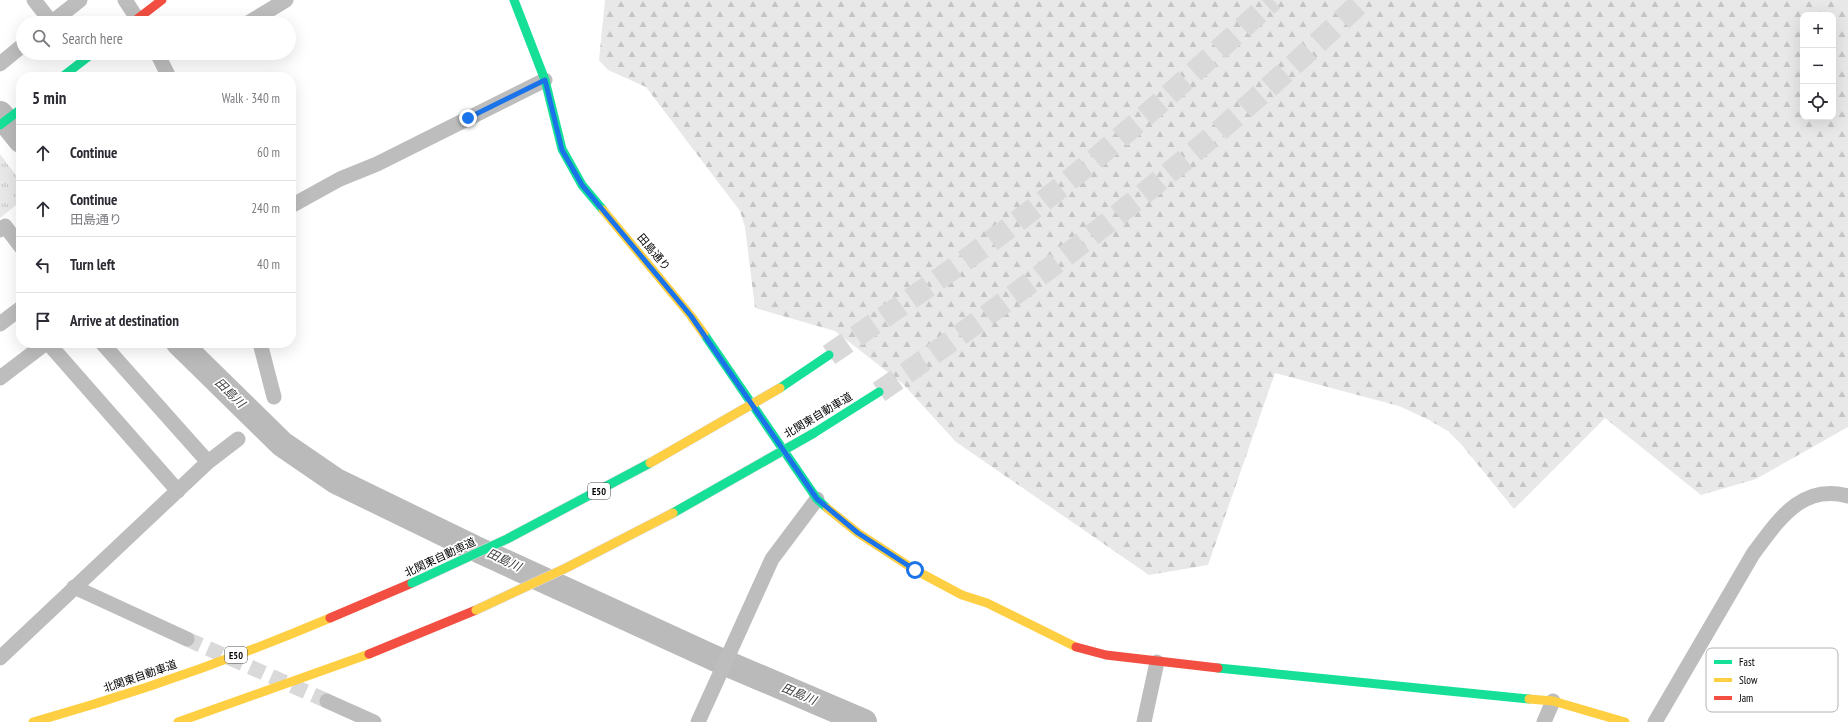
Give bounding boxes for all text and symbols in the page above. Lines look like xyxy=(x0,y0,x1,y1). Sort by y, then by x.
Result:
map controls xyxy=(1800,12,1836,120)
button: + xyxy=(1800,12,1836,48)
search box xyxy=(16,16,296,60)
icon: search xyxy=(30,27,52,49)
text: Search here xyxy=(62,29,123,48)
button: − xyxy=(1800,48,1836,84)
button: locate xyxy=(1800,84,1836,120)
text: 5 min xyxy=(32,87,66,109)
text: Walk · 340 m xyxy=(222,90,280,107)
route end xyxy=(459,109,477,127)
icon: ahead xyxy=(32,142,54,164)
text: Continue xyxy=(70,143,117,162)
text: 60 m xyxy=(257,144,280,161)
text: Continue xyxy=(70,190,117,209)
icon: ahead xyxy=(32,198,54,220)
text: 240 m xyxy=(251,200,280,217)
text: 田島通り xyxy=(70,211,122,228)
street label: 田島通り xyxy=(634,231,674,273)
icon: left xyxy=(32,254,54,276)
text: Turn left xyxy=(70,255,115,274)
text: 40 m xyxy=(257,256,280,273)
icon: arrive xyxy=(32,310,54,332)
text: Arrive at destination xyxy=(70,311,179,330)
water label: 田島川 xyxy=(212,375,250,412)
street label: 北関東自動車道 xyxy=(781,389,855,441)
road number: E50 xyxy=(588,483,610,499)
street label: 北関東自動車道 xyxy=(402,534,478,580)
water label: 田島川 xyxy=(485,545,526,575)
route start xyxy=(906,561,924,579)
road number: E50 xyxy=(225,647,247,663)
legend xyxy=(1706,648,1838,712)
text: Fast xyxy=(1739,655,1755,669)
street label: 北関東自動車道 xyxy=(101,657,179,695)
text: Slow xyxy=(1739,673,1758,687)
water label: 田島川 xyxy=(780,680,821,708)
text: Jam xyxy=(1738,691,1753,705)

